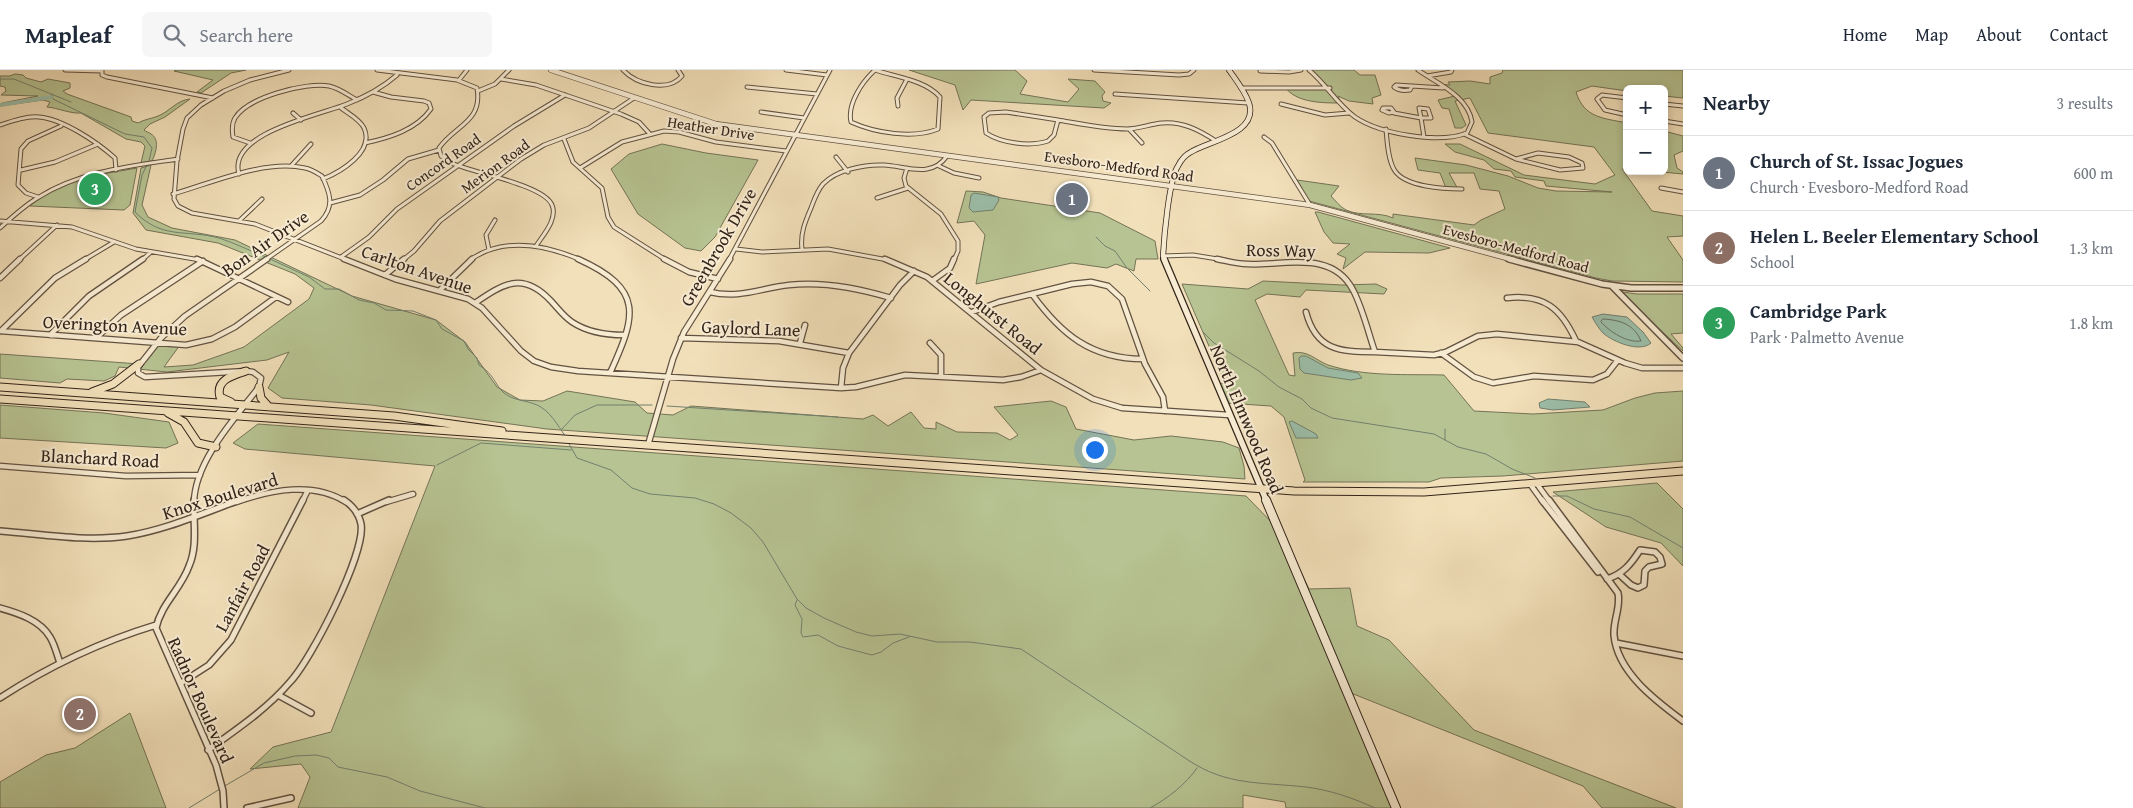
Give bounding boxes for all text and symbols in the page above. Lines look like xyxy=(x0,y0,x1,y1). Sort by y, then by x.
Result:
search box xyxy=(142,12,492,57)
text: Mapleaf xyxy=(25,17,112,52)
icon: search xyxy=(160,21,188,49)
text: Search here xyxy=(200,21,293,49)
text: Home xyxy=(1843,21,1887,48)
text: Map xyxy=(1915,21,1948,48)
text: About xyxy=(1976,21,2022,48)
text: Contact xyxy=(2050,21,2108,48)
map controls xyxy=(1623,85,1668,175)
button: + xyxy=(1623,85,1668,130)
text: Nearby xyxy=(1703,87,1770,118)
text: 3 results xyxy=(2056,91,2113,115)
street label: Heather Drive xyxy=(666,111,756,145)
street label: Concord Road xyxy=(401,128,485,196)
button: − xyxy=(1623,130,1668,175)
street label: Merion Road xyxy=(456,134,534,198)
street label: Evesboro-Medford Road xyxy=(1043,145,1195,187)
text: Church of St. Issac Jogues xyxy=(1750,147,1963,175)
text: 1 xyxy=(1715,161,1723,185)
text: 600 m xyxy=(2073,161,2113,185)
pin: 3 xyxy=(79,170,111,208)
text: Church · Evesboro-Medford Road xyxy=(1750,175,1969,199)
pin: 1 xyxy=(1056,180,1088,218)
street label: Greenbrook Drive xyxy=(673,183,763,311)
street label: Bon Air Drive xyxy=(216,203,314,283)
street label: Evesboro-Medford Road xyxy=(1441,218,1591,278)
text: Helen L. Beeler Elementary School xyxy=(1750,222,2039,250)
street label: Ross Way xyxy=(1246,236,1316,264)
text: 2 xyxy=(1715,236,1723,260)
text: 1.3 km xyxy=(2069,236,2113,260)
street label: Carlton Avenue xyxy=(358,237,476,301)
text: School xyxy=(1750,250,1794,274)
street label: Longhurst Road xyxy=(938,265,1048,361)
text: Cambridge Park xyxy=(1750,297,1887,325)
street label: Overington Avenue xyxy=(42,308,188,342)
text: 3 xyxy=(1715,311,1723,335)
text: 1.8 km xyxy=(2069,311,2113,335)
street label: Gaylord Lane xyxy=(701,313,801,343)
text: Park · Palmetto Avenue xyxy=(1750,325,1904,349)
street label: North Elmwood Road xyxy=(1203,340,1291,498)
your location xyxy=(1082,437,1108,463)
street label: Blanchard Road xyxy=(40,441,160,475)
street label: Knox Boulevard xyxy=(159,466,281,526)
street label: Lanfair Road xyxy=(208,539,277,637)
street label: Radnor Boulevard xyxy=(161,633,241,768)
pin: 2 xyxy=(64,695,96,733)

